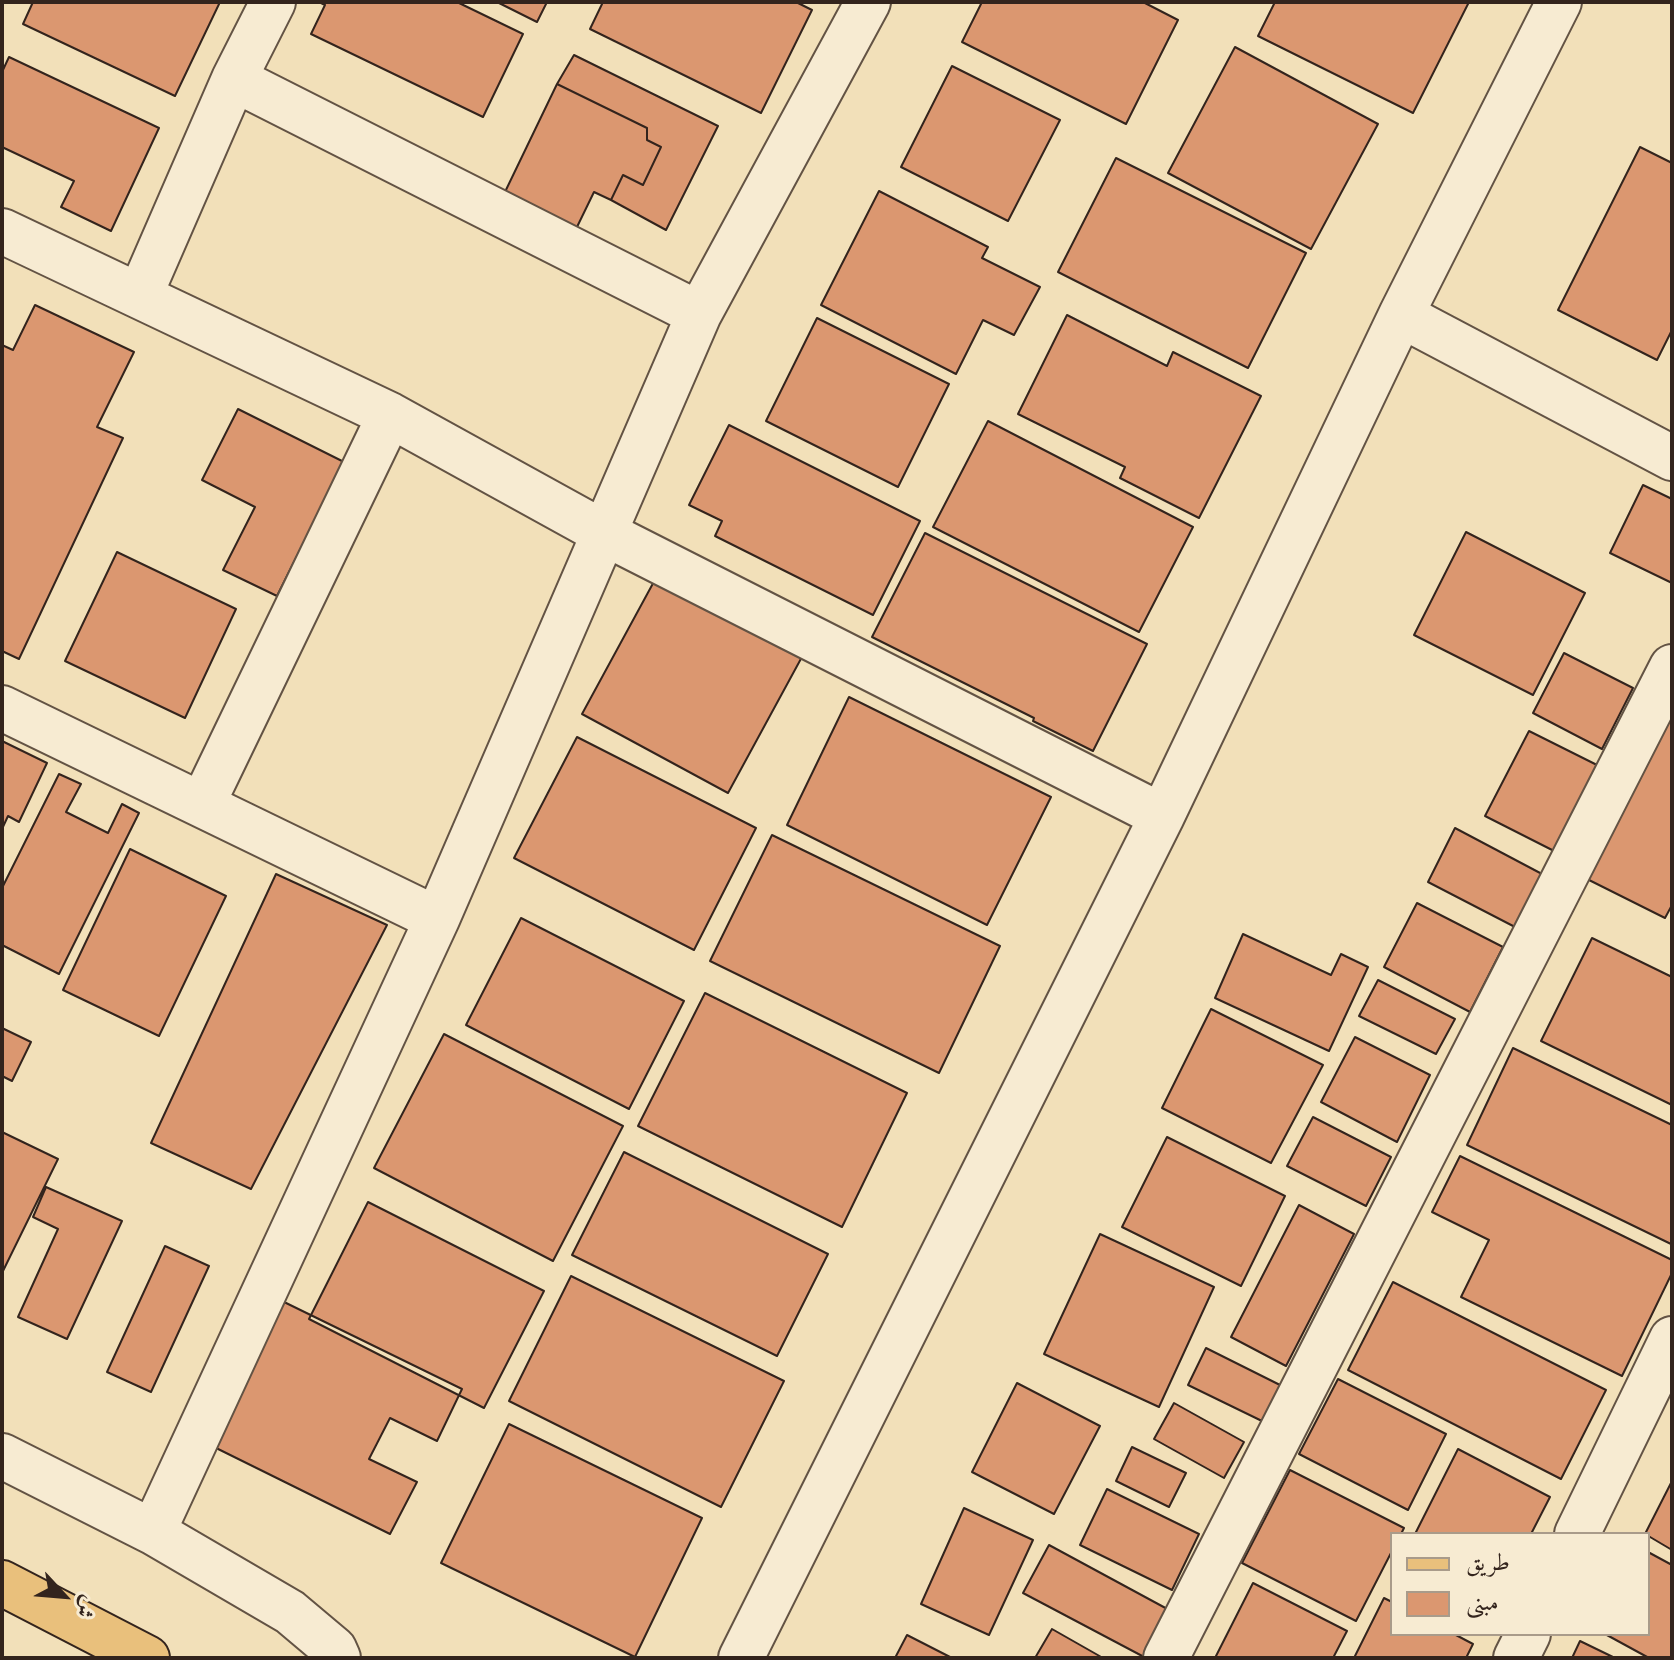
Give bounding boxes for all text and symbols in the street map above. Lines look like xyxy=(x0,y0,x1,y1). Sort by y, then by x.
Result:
legend xyxy=(1390,1532,1650,1636)
text: طريق xyxy=(1466,1548,1510,1578)
north arrow xyxy=(24,1556,104,1636)
text: مبنى xyxy=(1466,1588,1499,1618)
text: ش xyxy=(69,1591,103,1622)

